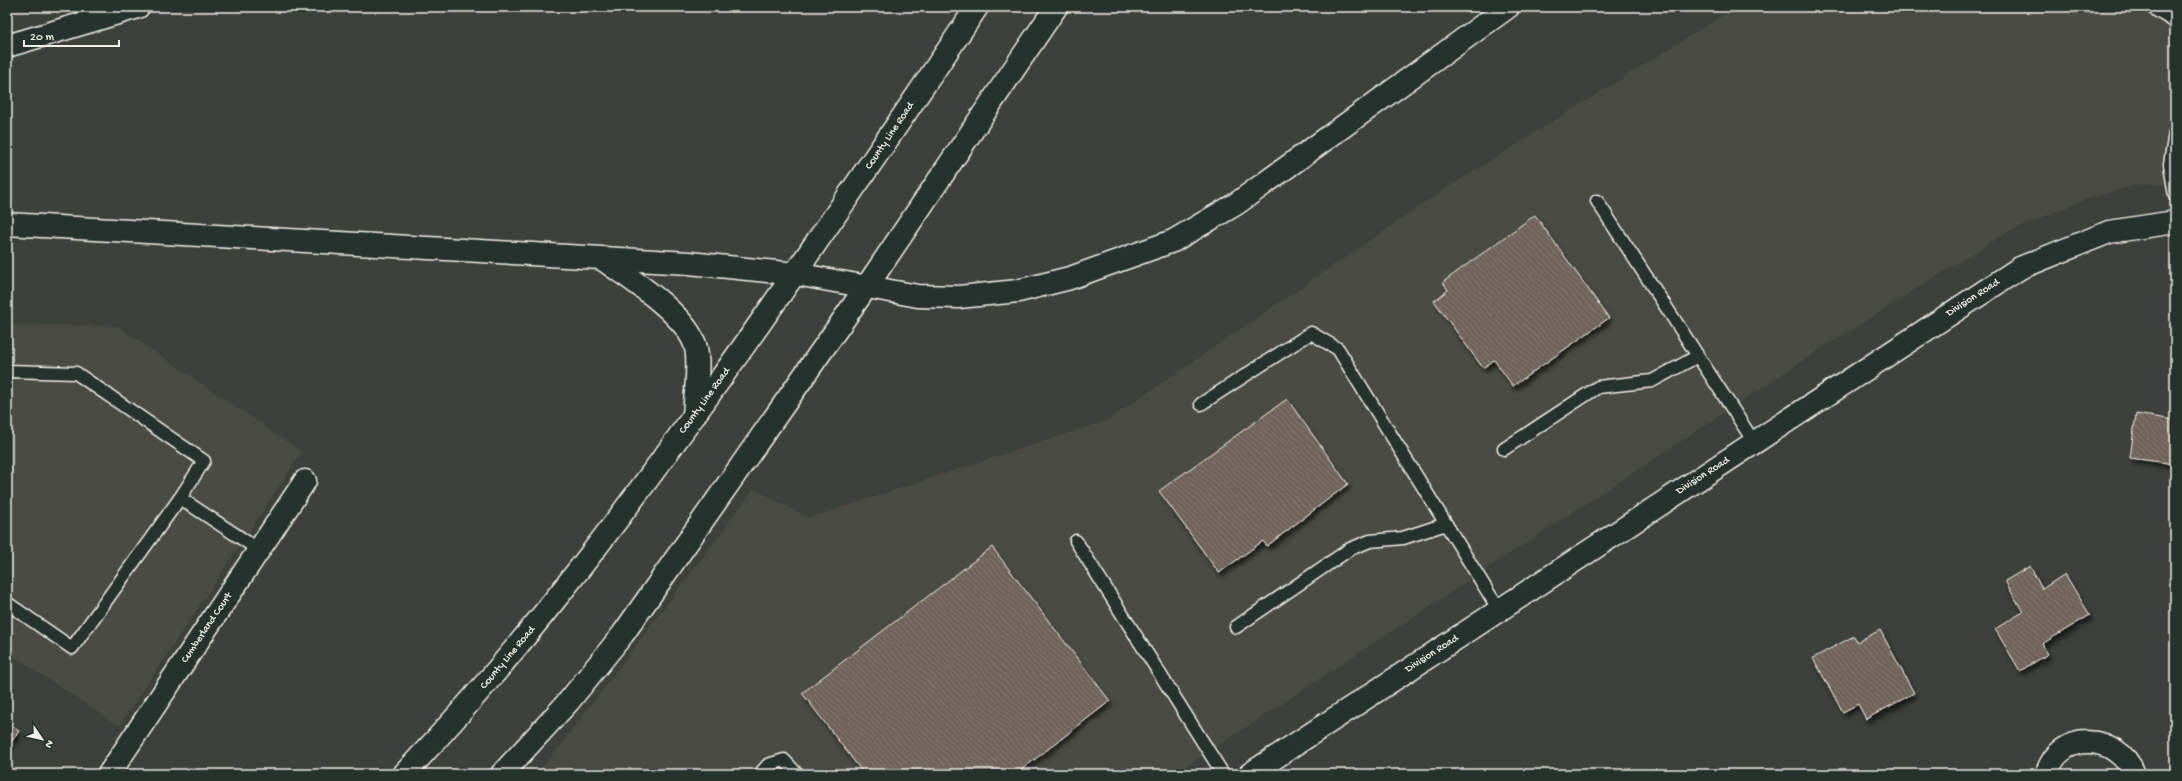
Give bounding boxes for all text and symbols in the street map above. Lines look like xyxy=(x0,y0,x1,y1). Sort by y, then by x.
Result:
scale bar xyxy=(24,22,119,48)
text: 20 m xyxy=(30,31,55,45)
street label: County Line Road xyxy=(863,99,918,172)
street label: Division Road xyxy=(1943,276,2003,320)
street label: County Line Road xyxy=(677,364,734,436)
street label: Division Road xyxy=(1673,454,1733,498)
street label: Cumberland Court xyxy=(179,589,236,665)
street label: County Line Road xyxy=(478,623,539,692)
street label: Division Road xyxy=(1402,632,1462,676)
north arrow xyxy=(22,719,62,759)
text: N xyxy=(42,737,56,750)

